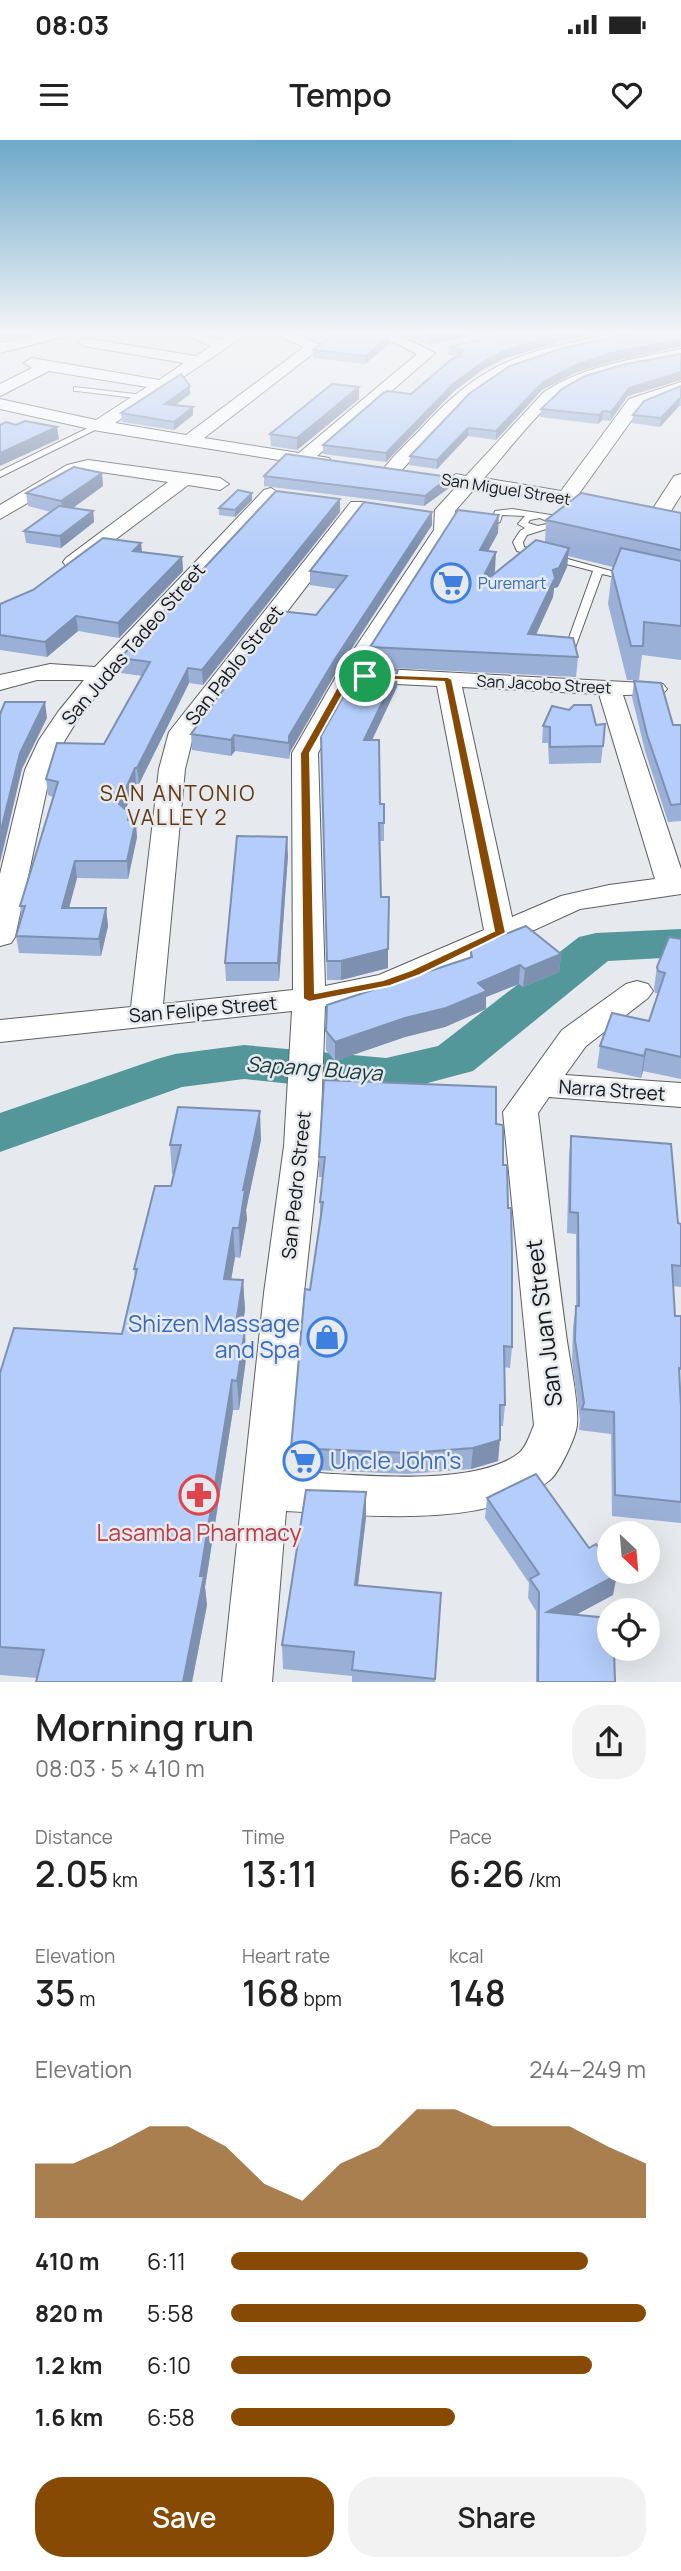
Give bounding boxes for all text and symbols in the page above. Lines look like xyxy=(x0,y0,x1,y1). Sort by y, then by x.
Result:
text: 08:03 xyxy=(35,7,109,43)
text: Tempo xyxy=(289,73,392,117)
icon: menu xyxy=(35,76,73,114)
icon: heart xyxy=(608,76,646,114)
street label: San Miguel Street xyxy=(440,468,572,510)
street label: San Judas Tadeo Street xyxy=(55,557,211,731)
supermarket icon: Puremart xyxy=(430,562,472,604)
place label: Puremart xyxy=(478,572,547,594)
street label: San Pablo Street xyxy=(179,600,289,730)
pin xyxy=(335,646,395,706)
icon: arrive xyxy=(346,657,384,695)
street label: San Jacobo Street xyxy=(476,669,612,699)
district label: SAN ANTONIO VALLEY 2 xyxy=(100,779,256,831)
street label: San Felipe Street xyxy=(128,990,278,1028)
water label: Sapang Buaya xyxy=(245,1049,384,1087)
street label: Narra Street xyxy=(558,1073,666,1107)
street label: San Pedro Street xyxy=(275,1110,317,1260)
street label: San Juan Street xyxy=(517,1238,569,1409)
place label: Shizen Massage and Spa xyxy=(128,1307,300,1365)
shop icon: Shizen Massage and Spa xyxy=(306,1316,348,1358)
supermarket icon: Uncle John's xyxy=(282,1440,324,1482)
place label: Uncle John's xyxy=(330,1444,461,1476)
pharmacy icon: Lasamba Pharmacy xyxy=(178,1474,220,1516)
place label: Lasamba Pharmacy xyxy=(96,1516,302,1548)
north arrow xyxy=(597,1521,660,1584)
map controls xyxy=(597,1521,660,1661)
button: locate xyxy=(597,1598,660,1661)
text: Morning run xyxy=(35,1700,254,1752)
button: share xyxy=(572,1705,646,1779)
text: 08:03 · 5 × 410 m xyxy=(35,1752,205,1784)
text: Distance xyxy=(35,1824,113,1850)
text: Time xyxy=(242,1824,285,1850)
text: Pace xyxy=(449,1824,492,1850)
text: 2.05 xyxy=(35,1850,108,1898)
text: 13:11 xyxy=(242,1850,318,1898)
text: 6:26 xyxy=(449,1850,525,1898)
text: km xyxy=(108,1867,138,1893)
text: /km xyxy=(525,1867,561,1893)
text: Elevation xyxy=(35,1943,115,1969)
text: Heart rate xyxy=(242,1943,330,1969)
text: kcal xyxy=(449,1943,484,1969)
text: 35 xyxy=(35,1969,75,2017)
text: 168 xyxy=(242,1969,300,2017)
text: 148 xyxy=(449,1969,506,2017)
text: m xyxy=(75,1986,95,2012)
text: bpm xyxy=(300,1986,342,2012)
text: Elevation xyxy=(35,2053,132,2085)
text: 244–249 m xyxy=(529,2053,646,2085)
text: 410 m xyxy=(35,2245,99,2277)
text: 6:11 xyxy=(147,2245,186,2277)
text: 820 m xyxy=(35,2297,103,2329)
text: 5:58 xyxy=(147,2297,194,2329)
text: 1.2 km xyxy=(35,2349,102,2381)
text: 6:10 xyxy=(147,2349,191,2381)
text: 1.6 km xyxy=(35,2401,103,2433)
text: 6:58 xyxy=(147,2401,195,2433)
button: Save xyxy=(35,2477,334,2557)
button: Share xyxy=(348,2477,646,2557)

